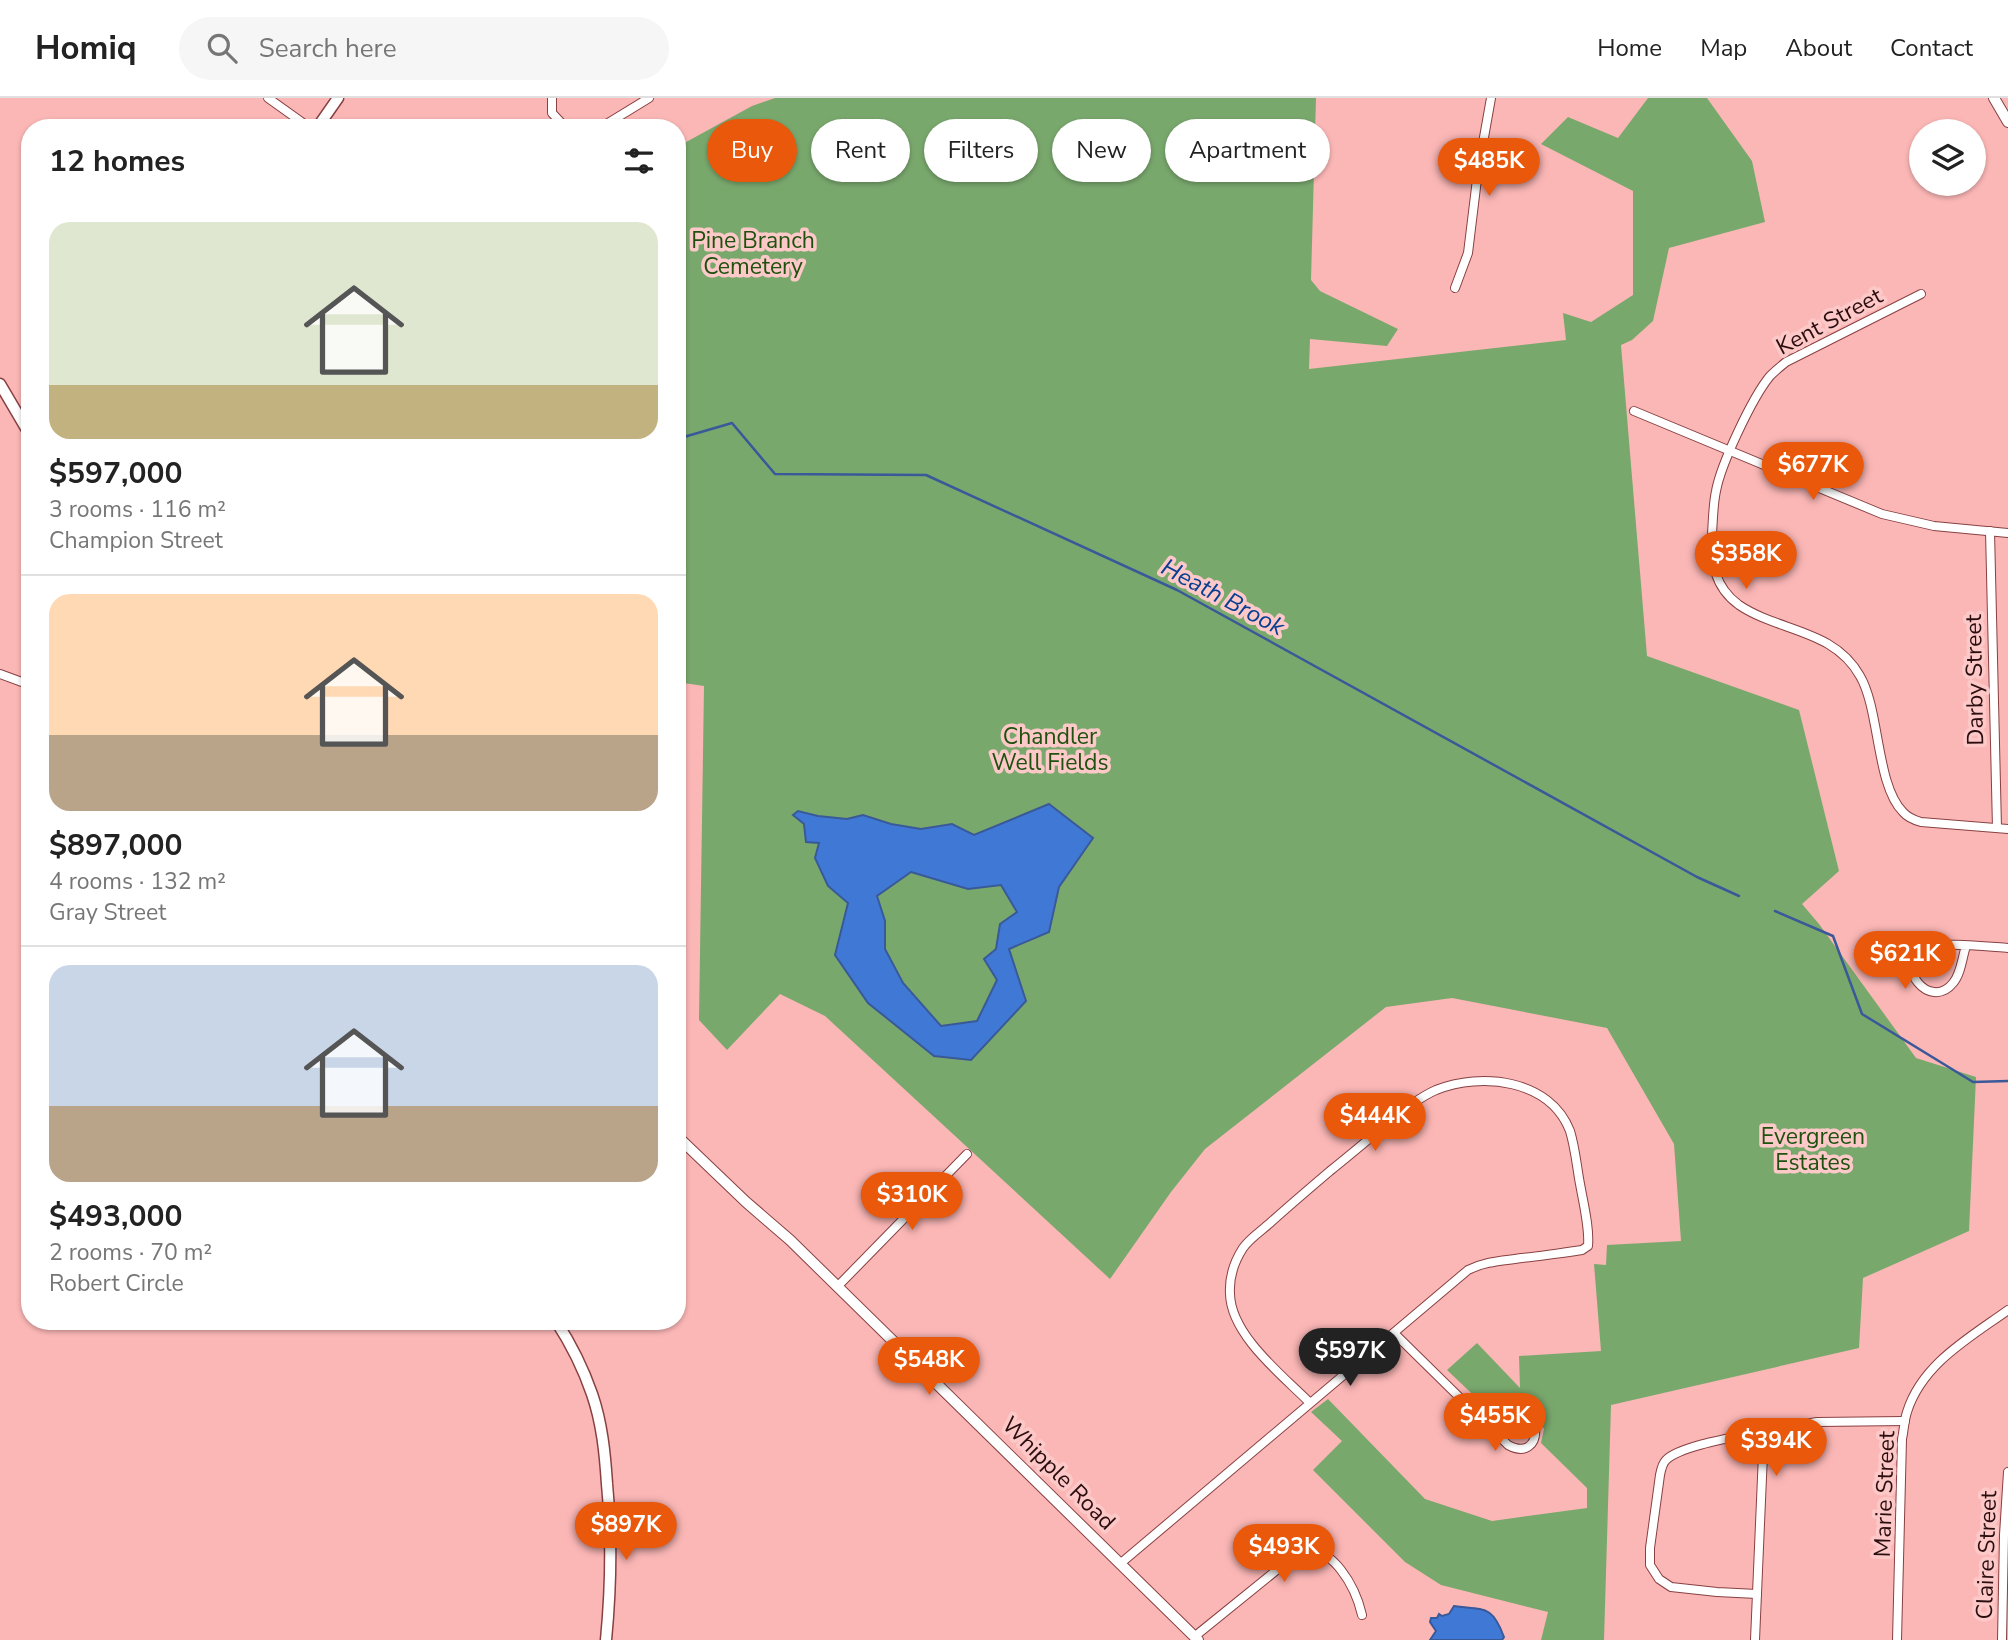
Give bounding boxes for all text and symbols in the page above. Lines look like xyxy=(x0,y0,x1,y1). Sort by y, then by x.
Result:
search box xyxy=(179,17,669,80)
text: Homiq xyxy=(35,26,137,71)
icon: search xyxy=(203,29,241,67)
text: Search here xyxy=(259,31,397,66)
text: Home xyxy=(1597,32,1662,64)
text: Map xyxy=(1700,32,1747,64)
text: About xyxy=(1785,32,1852,64)
text: Contact xyxy=(1890,32,1973,64)
chip: Buy xyxy=(707,119,797,182)
chip: Rent xyxy=(811,119,910,182)
chip: Filters xyxy=(924,119,1038,182)
chip: New xyxy=(1052,119,1151,182)
chip: Apartment xyxy=(1165,119,1330,182)
map controls xyxy=(1909,119,1986,196)
button: layers xyxy=(1909,119,1986,196)
pin: $485K xyxy=(1440,139,1538,198)
text: 12 homes xyxy=(49,141,185,182)
icon: filters xyxy=(620,142,658,180)
text: $485K xyxy=(1454,145,1524,176)
park label: Pine Branch Cemetery xyxy=(691,225,815,282)
icon: home xyxy=(291,267,417,393)
street label: Kent Street xyxy=(1771,280,1889,362)
pin: $677K xyxy=(1764,442,1862,502)
text: $677K xyxy=(1778,449,1848,480)
text: $597,000 xyxy=(49,453,182,494)
text: 3 rooms · 116 m² xyxy=(49,494,226,525)
text: Champion Street xyxy=(49,525,223,556)
pin: $358K xyxy=(1697,532,1795,591)
text: $358K xyxy=(1711,538,1781,569)
water label: Heath Brook xyxy=(1156,551,1291,643)
street label: Darby Street xyxy=(1958,613,1991,746)
icon: home xyxy=(291,639,417,765)
park label: Chandler Well Fields xyxy=(991,721,1109,778)
text: $897,000 xyxy=(49,825,182,866)
text: 4 rooms · 132 m² xyxy=(49,866,226,897)
text: Gray Street xyxy=(49,897,166,928)
pin: $621K xyxy=(1856,932,1954,991)
text: $621K xyxy=(1870,938,1940,969)
icon: home xyxy=(291,1010,417,1136)
pin: $444K xyxy=(1326,1094,1424,1153)
text: $444K xyxy=(1340,1100,1410,1131)
park label: Evergreen Estates xyxy=(1761,1121,1865,1178)
pin: $310K xyxy=(863,1172,961,1232)
text: $310K xyxy=(877,1179,947,1210)
text: $493,000 xyxy=(49,1196,182,1237)
text: 2 rooms · 70 m² xyxy=(49,1237,212,1268)
text: Robert Circle xyxy=(49,1268,184,1299)
pin: $597K xyxy=(1301,1328,1399,1388)
text: $597K xyxy=(1315,1335,1385,1366)
pin: $548K xyxy=(880,1338,978,1397)
text: $548K xyxy=(894,1344,964,1375)
pin: $455K xyxy=(1446,1394,1544,1453)
text: $455K xyxy=(1460,1400,1530,1431)
street label: Whipple Road xyxy=(995,1410,1122,1537)
pin: $394K xyxy=(1727,1418,1825,1478)
text: $394K xyxy=(1741,1425,1811,1456)
street label: Marie Street xyxy=(1867,1429,1902,1558)
street label: Claire Street xyxy=(1969,1489,2004,1620)
pin: $897K xyxy=(577,1502,675,1562)
text: $897K xyxy=(591,1509,661,1540)
pin: $493K xyxy=(1235,1524,1333,1584)
text: $493K xyxy=(1249,1531,1319,1562)

